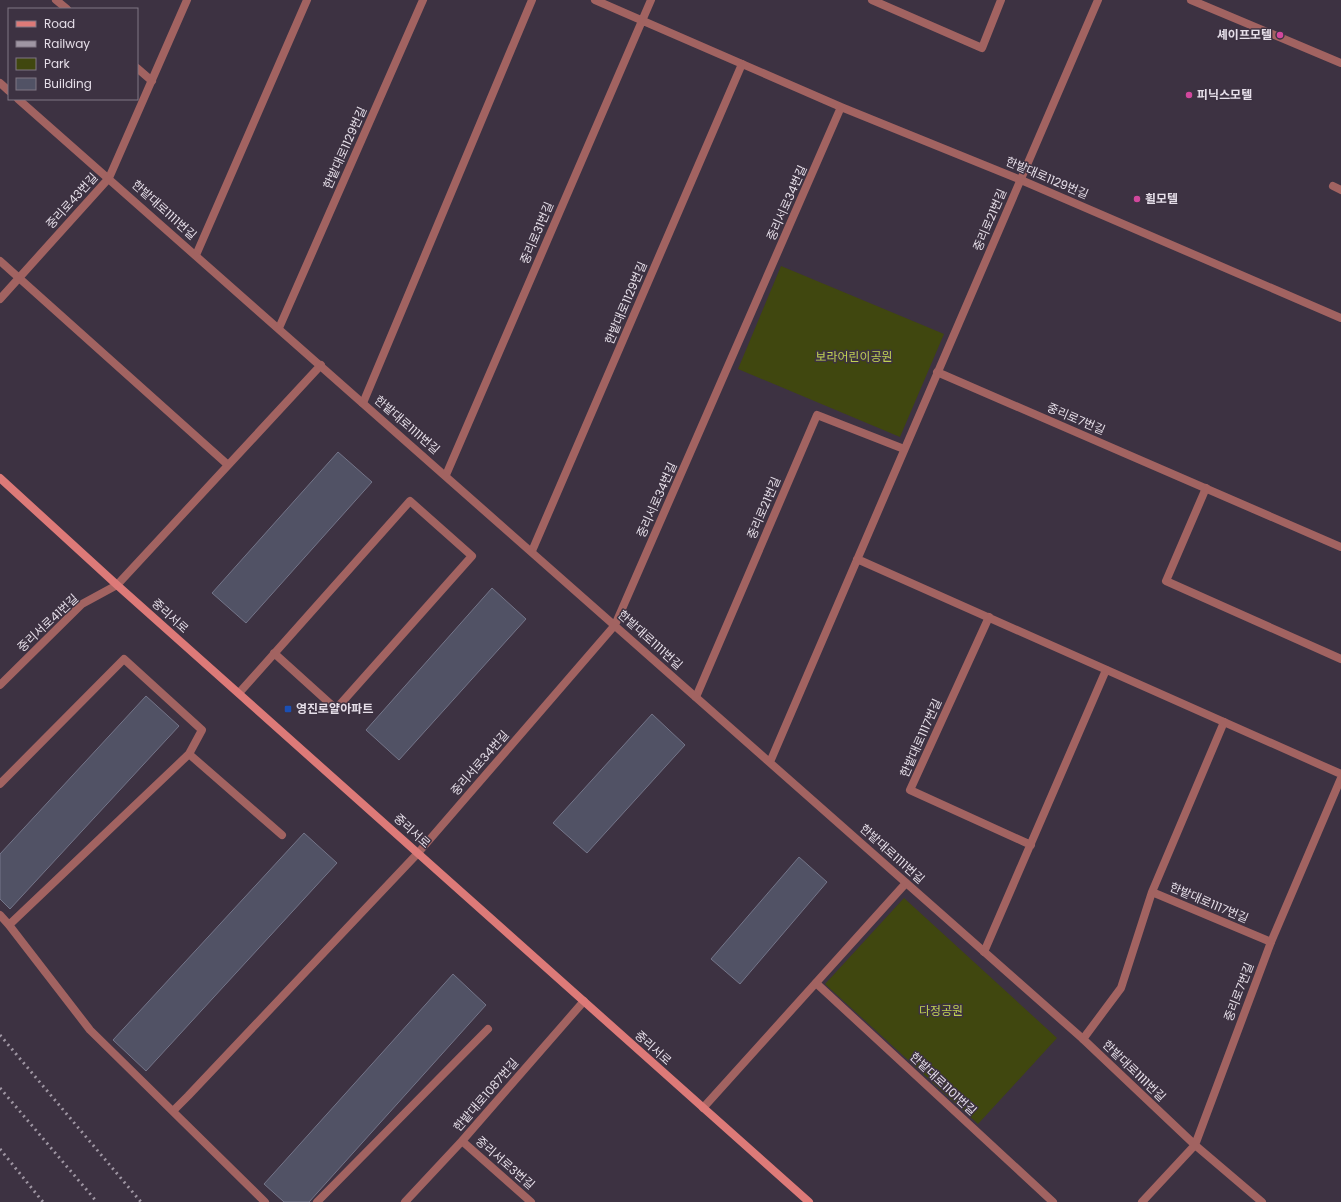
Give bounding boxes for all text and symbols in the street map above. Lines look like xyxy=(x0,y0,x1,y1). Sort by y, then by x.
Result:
legend xyxy=(8,8,138,100)
text: Road xyxy=(44,15,75,32)
place label: 셰이프모텔 xyxy=(1217,26,1272,43)
marker: 셰이프모텔 xyxy=(1275,30,1285,40)
text: Railway xyxy=(44,35,90,52)
text: Park xyxy=(44,55,71,72)
text: Building xyxy=(44,75,92,92)
place label: 피닉스모텔 xyxy=(1197,86,1252,103)
marker: 피닉스모텔 xyxy=(1184,90,1194,100)
street label: 한밭대로1129번길 xyxy=(319,104,370,192)
street label: 한밭대로1129번길 xyxy=(1003,152,1091,203)
street label: 중리서로34번길 xyxy=(762,162,811,243)
street label: 중리로43번길 xyxy=(42,169,101,232)
street label: 한밭대로1111번길 xyxy=(128,176,200,243)
street label: 중리로21번길 xyxy=(969,186,1010,253)
place label: 휠모텔 xyxy=(1145,190,1178,207)
marker: 휠모텔 xyxy=(1132,194,1142,204)
street label: 중리로31번길 xyxy=(516,199,557,267)
street label: 한밭대로1129번길 xyxy=(600,259,651,347)
park label: 보라어린이공원 xyxy=(815,348,893,365)
street label: 한밭대로1111번길 xyxy=(371,391,444,458)
street label: 중리로7번길 xyxy=(1044,399,1108,438)
street label: 중리서로34번길 xyxy=(632,459,681,540)
street label: 중리로21번길 xyxy=(743,474,784,541)
street label: 중리서로41번길 xyxy=(13,590,82,655)
street label: 중리서로 xyxy=(148,595,192,637)
street label: 한밭대로1111번길 xyxy=(614,606,686,673)
street label: 한밭대로1117번길 xyxy=(896,696,945,780)
place label: 영진로얄아파트 xyxy=(296,700,373,717)
marker: 영진로얄아파트 xyxy=(283,704,293,714)
street label: 중리서로34번길 xyxy=(447,727,513,799)
street label: 중리서로 xyxy=(390,810,434,852)
street label: 한밭대로1111번길 xyxy=(856,820,928,887)
street label: 한밭대로1117번길 xyxy=(1167,878,1251,927)
street label: 중리로7번길 xyxy=(1220,960,1258,1024)
park label: 다정공원 xyxy=(919,1002,963,1019)
street label: 중리서로 xyxy=(631,1027,675,1069)
street label: 한밭대로1111번길 xyxy=(1099,1036,1170,1105)
street label: 한밭대로1101번길 xyxy=(906,1048,980,1119)
street label: 한밭대로1087번길 xyxy=(449,1054,522,1135)
street label: 중리서로3번길 xyxy=(472,1132,539,1193)

